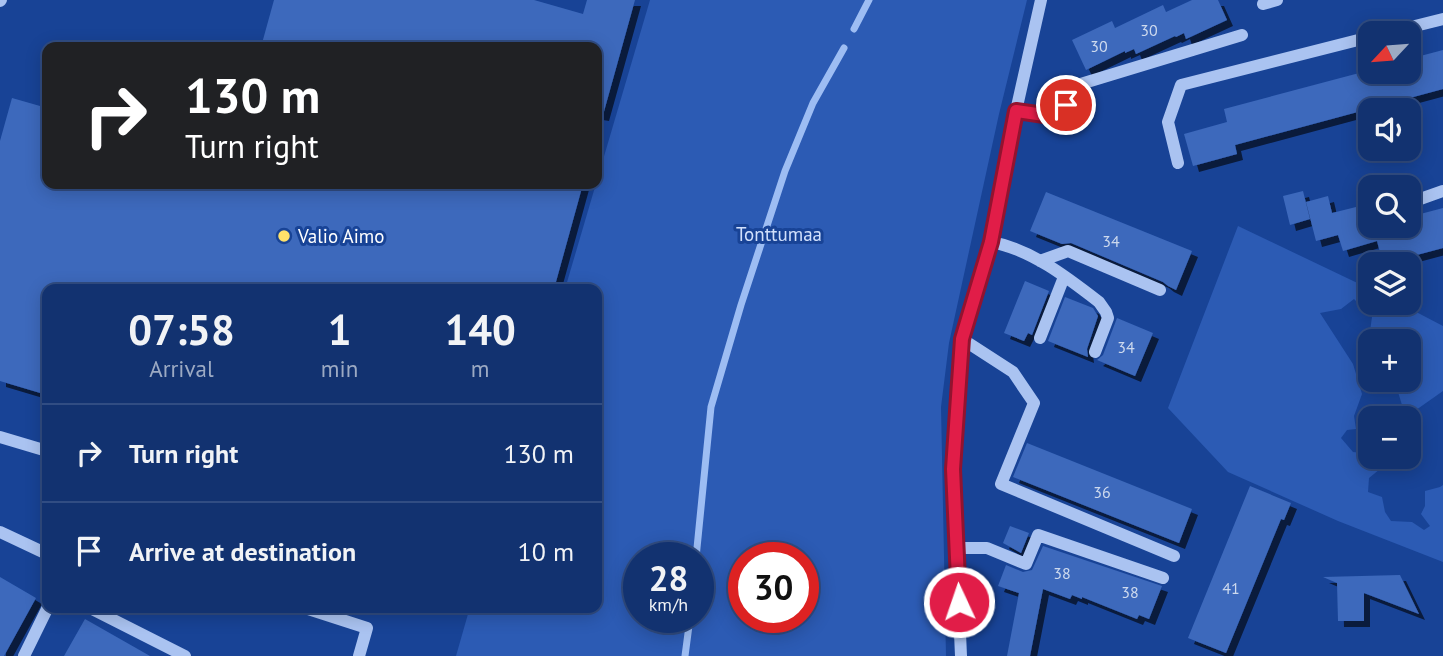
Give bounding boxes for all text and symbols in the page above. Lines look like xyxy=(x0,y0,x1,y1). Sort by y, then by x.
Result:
house number: 30 xyxy=(1140,20,1158,40)
north arrow xyxy=(1358,21,1421,84)
map controls xyxy=(1358,21,1421,469)
house number: 30 xyxy=(1090,36,1108,56)
text: 130 m xyxy=(185,63,320,127)
icon: right xyxy=(70,70,161,161)
pin xyxy=(1036,75,1096,135)
icon: arrive xyxy=(1047,86,1085,124)
button: sound xyxy=(1358,98,1421,161)
text: Turn right xyxy=(185,125,319,167)
button: search xyxy=(1358,175,1421,238)
park label: Tonttumaa xyxy=(736,222,822,246)
place label: Valio Aimo xyxy=(297,224,384,248)
marker: Valio Aimo xyxy=(276,228,292,244)
house number: 34 xyxy=(1102,231,1120,251)
button: layers xyxy=(1358,252,1421,315)
text: 07:58 xyxy=(128,302,235,357)
text: 1 xyxy=(328,302,351,357)
text: 140 xyxy=(444,302,516,357)
button: + xyxy=(1358,329,1421,392)
house number: 34 xyxy=(1117,337,1135,357)
text: Arrival xyxy=(149,354,214,383)
text: min xyxy=(321,354,358,383)
text: m xyxy=(471,354,489,383)
button: − xyxy=(1358,406,1421,469)
icon: right xyxy=(70,434,108,472)
text: Turn right xyxy=(129,437,238,470)
text: 130 m xyxy=(503,437,574,470)
house number: 36 xyxy=(1093,482,1111,502)
icon: arrive xyxy=(70,532,108,570)
text: Arrive at destination xyxy=(129,535,356,568)
text: 10 m xyxy=(518,535,574,568)
speed limit sign: 30 xyxy=(728,542,819,633)
text: 28 xyxy=(649,555,688,601)
house number: 38 xyxy=(1053,563,1071,583)
position arrow xyxy=(922,565,996,639)
house number: 41 xyxy=(1222,578,1240,598)
house number: 38 xyxy=(1121,582,1139,602)
text: km/h xyxy=(649,593,688,616)

